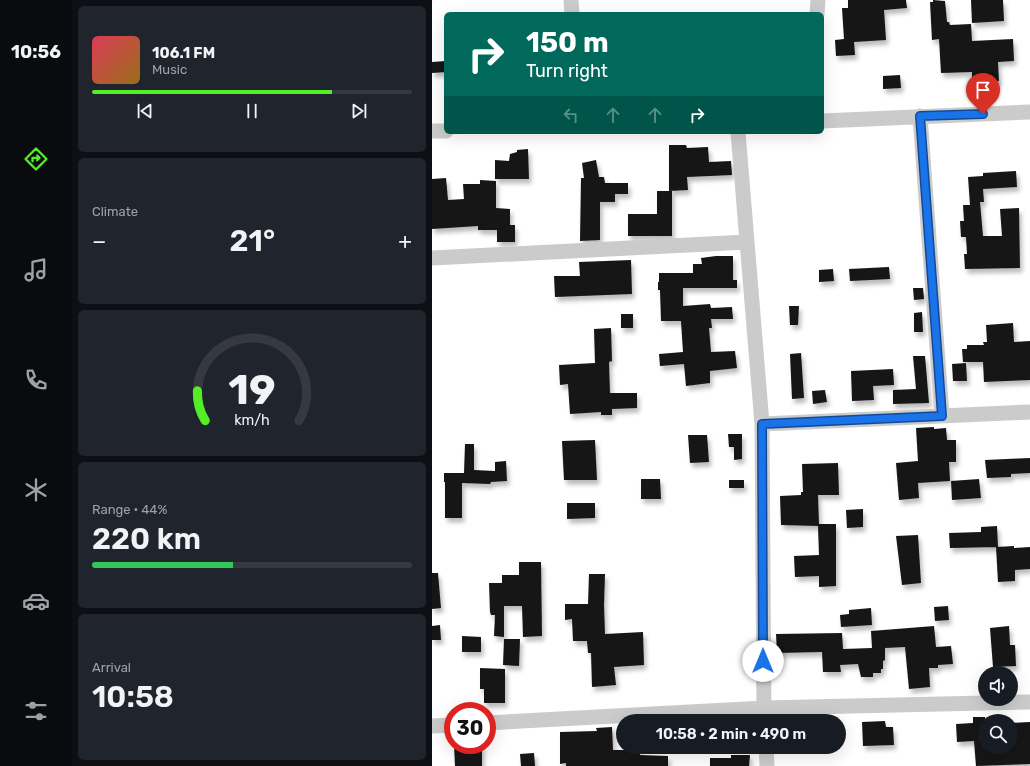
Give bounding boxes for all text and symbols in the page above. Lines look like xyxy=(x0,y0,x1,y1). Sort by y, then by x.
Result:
text: 150 m xyxy=(526,26,609,59)
icon: right xyxy=(460,28,512,80)
text: 10:56 xyxy=(11,41,61,63)
text: 106.1 FM xyxy=(152,44,215,62)
text: Turn right xyxy=(526,60,608,82)
text: Music xyxy=(152,62,187,77)
pin xyxy=(966,73,1000,114)
icon: arrive xyxy=(972,79,994,101)
icon: previous xyxy=(134,100,156,122)
icon: pause xyxy=(241,100,263,122)
icon: next xyxy=(348,100,370,122)
icon: left xyxy=(560,104,582,126)
icon: ahead xyxy=(602,104,624,126)
icon: ahead xyxy=(644,104,666,126)
icon: right xyxy=(686,104,708,126)
icon: directions xyxy=(22,145,50,173)
text: Climate xyxy=(92,204,138,219)
text: 21° xyxy=(230,223,275,259)
text: − xyxy=(92,228,106,255)
text: + xyxy=(398,228,412,255)
icon: music xyxy=(22,256,50,284)
text: 19 xyxy=(228,365,276,414)
icon: phone xyxy=(22,366,50,394)
text: km/h xyxy=(234,412,270,429)
icon: climate xyxy=(22,476,50,504)
text: Range · 44% xyxy=(92,502,167,517)
text: 220 km xyxy=(92,521,201,557)
icon: car xyxy=(22,587,50,615)
position arrow xyxy=(742,640,784,682)
text: Arrival xyxy=(92,660,131,675)
map controls xyxy=(978,666,1018,754)
button: sound xyxy=(978,666,1018,706)
text: 10:58 xyxy=(92,679,174,715)
icon: filters xyxy=(22,697,50,725)
speed limit sign: 30 xyxy=(444,702,496,754)
button: search xyxy=(978,714,1018,754)
text: 10:58 · 2 min · 490 m xyxy=(656,725,806,743)

